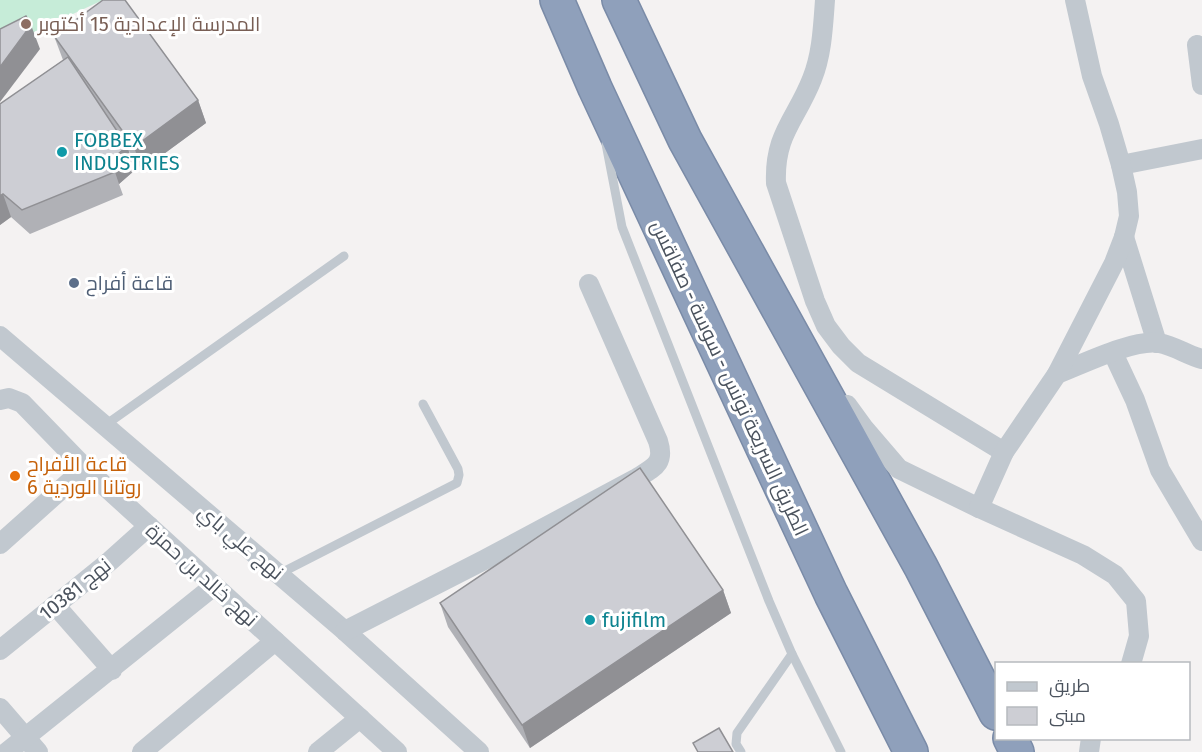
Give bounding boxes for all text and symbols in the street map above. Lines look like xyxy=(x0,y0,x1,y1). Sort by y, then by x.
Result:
place label: المدرسة الإعدادية 15 أكتوبر xyxy=(37,12,260,37)
marker: المدرسة الإعدادية 15 أكتوبر xyxy=(19,17,33,31)
place label: FOBBEX INDUSTRIES xyxy=(74,128,180,175)
marker: FOBBEX INDUSTRIES xyxy=(55,145,69,159)
street label: الطريق السريعة تونس - سوسة - صفاقس xyxy=(645,217,814,540)
place label: قاعة أفراح xyxy=(86,271,173,297)
marker: قاعة أفراح xyxy=(67,276,81,290)
place label: قاعة الأفراح روتانا الوردية 6 xyxy=(27,452,141,499)
marker: قاعة الأفراح روتانا الوردية 6 xyxy=(8,469,22,483)
street label: نهج علي باي xyxy=(191,499,288,588)
street label: نهج خالد بن حمزة xyxy=(140,519,263,633)
street label: نهج 10381 xyxy=(34,553,117,627)
place label: fujifilm xyxy=(602,608,666,632)
marker: fujifilm xyxy=(583,613,597,627)
legend xyxy=(995,662,1190,740)
text: طريق xyxy=(1049,675,1090,698)
text: مبنى xyxy=(1049,705,1086,727)

